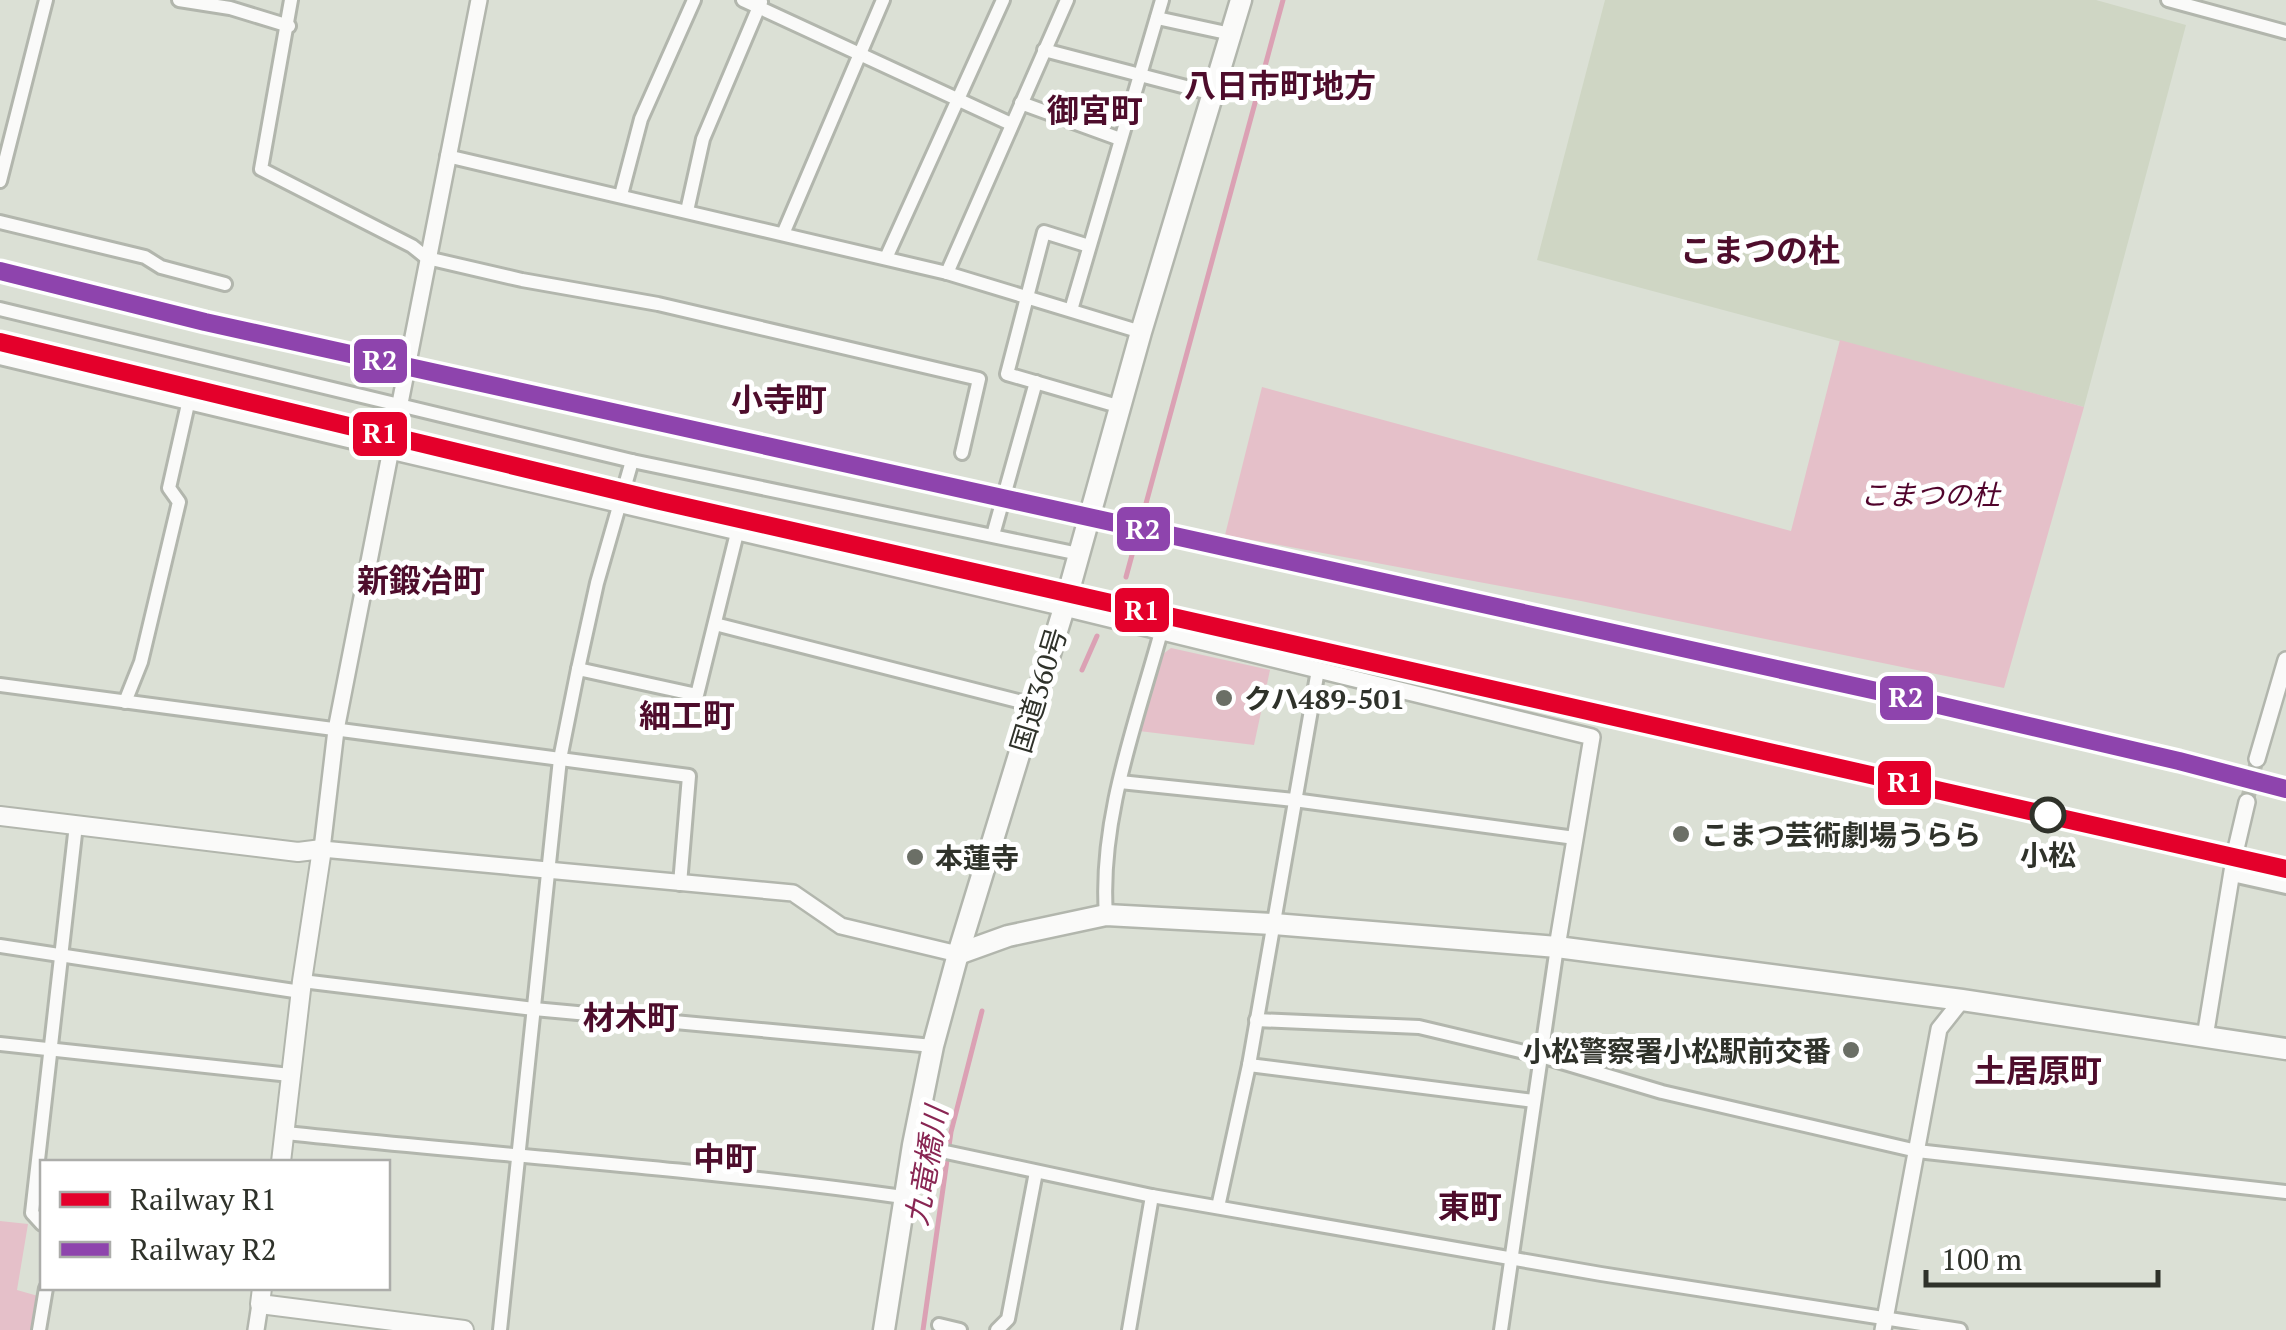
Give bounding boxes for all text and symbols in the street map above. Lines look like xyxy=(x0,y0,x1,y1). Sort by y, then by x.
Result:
district label: 八日市町地方 xyxy=(1184,64,1376,106)
district label: 御宮町 xyxy=(1047,89,1143,131)
district label: こまつの杜 xyxy=(1680,229,1840,271)
line badge: R2 xyxy=(352,337,409,385)
text: R2 xyxy=(362,341,398,378)
district label: 小寺町 xyxy=(731,378,827,420)
line badge: R1 xyxy=(351,410,409,458)
text: R1 xyxy=(362,414,398,451)
park label: こまつの杜 xyxy=(1860,476,2002,513)
line badge: R2 xyxy=(1115,505,1172,553)
text: R2 xyxy=(1125,510,1161,547)
district label: 新鍛冶町 xyxy=(357,559,485,601)
line badge: R1 xyxy=(1113,586,1171,634)
text: R1 xyxy=(1124,591,1160,628)
street label: 国道360号 xyxy=(1001,623,1075,757)
line badge: R2 xyxy=(1878,674,1935,722)
text: R2 xyxy=(1888,678,1924,715)
place label: クハ489-501 xyxy=(1244,680,1405,717)
marker: クハ489-501 xyxy=(1213,687,1235,709)
district label: 細工町 xyxy=(639,694,735,736)
line badge: R1 xyxy=(1876,759,1933,807)
text: R1 xyxy=(1887,763,1923,800)
marker: 小松 xyxy=(2031,798,2065,832)
place label: こまつ芸術劇場うらら xyxy=(1701,816,1981,853)
marker: こまつ芸術劇場うらら xyxy=(1670,823,1692,845)
place label: 小松 xyxy=(2020,836,2076,873)
place label: 本蓮寺 xyxy=(935,839,1019,876)
marker: 本蓮寺 xyxy=(904,846,926,868)
district label: 材木町 xyxy=(583,996,679,1038)
place label: 小松警察署小松駅前交番 xyxy=(1523,1032,1831,1069)
marker: 小松警察署小松駅前交番 xyxy=(1840,1039,1862,1061)
district label: 土居原町 xyxy=(1974,1049,2102,1091)
water label: 九竜橋川 xyxy=(896,1100,957,1229)
district label: 中町 xyxy=(693,1137,757,1179)
legend xyxy=(40,1160,390,1290)
text: Railway R1 xyxy=(130,1179,277,1219)
district label: 東町 xyxy=(1438,1185,1502,1227)
scale bar xyxy=(1926,1225,2158,1287)
text: Railway R2 xyxy=(130,1229,277,1269)
text: 100 m xyxy=(1941,1239,2022,1279)

